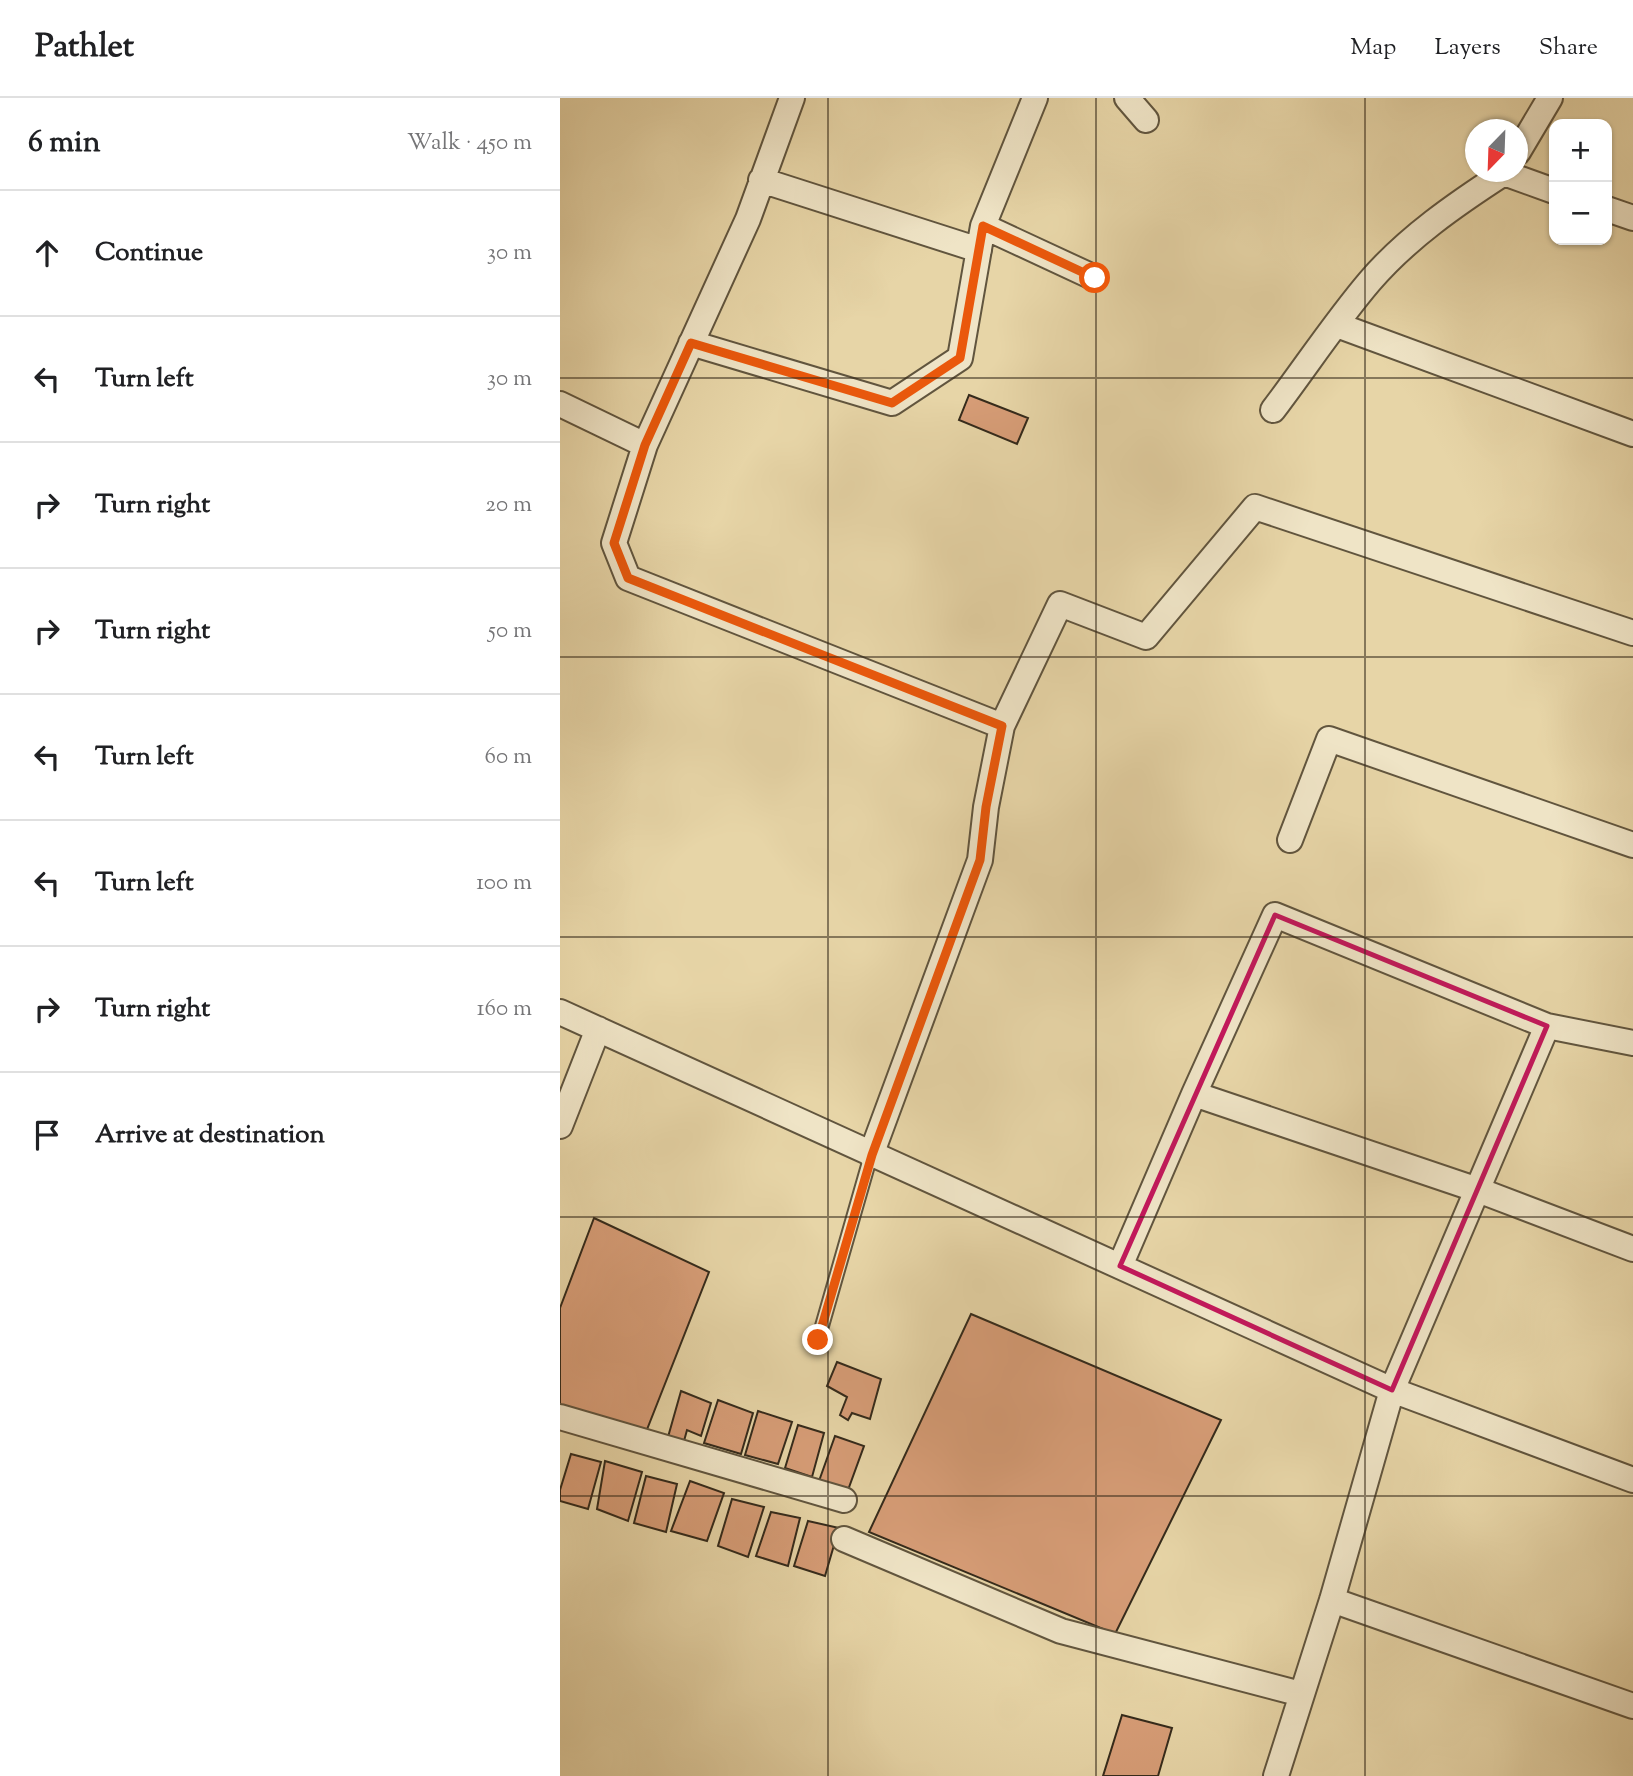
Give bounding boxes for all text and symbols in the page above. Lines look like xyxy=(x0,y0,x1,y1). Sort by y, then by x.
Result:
text: Pathlet xyxy=(35,24,134,72)
text: Map xyxy=(1350,31,1396,65)
text: Layers xyxy=(1434,31,1501,65)
text: Share xyxy=(1539,31,1598,65)
north arrow xyxy=(1465,119,1528,182)
map controls xyxy=(1549,119,1612,245)
button: + xyxy=(1549,119,1612,182)
text: 6 min xyxy=(28,122,100,165)
text: Walk · 450 m xyxy=(407,127,532,160)
button: − xyxy=(1549,182,1612,245)
icon: ahead xyxy=(28,234,66,272)
text: Continue xyxy=(95,235,203,272)
text: 30 m xyxy=(487,237,532,270)
route start xyxy=(1079,262,1110,293)
icon: left xyxy=(28,360,66,398)
text: Turn left xyxy=(95,361,194,398)
text: 30 m xyxy=(487,363,532,396)
icon: right xyxy=(28,486,66,524)
text: Turn right xyxy=(95,487,210,524)
text: 20 m xyxy=(485,489,532,522)
icon: right xyxy=(28,612,66,650)
text: Turn right xyxy=(95,613,210,650)
text: 50 m xyxy=(488,615,532,648)
icon: left xyxy=(28,738,66,776)
text: Turn left xyxy=(95,739,194,776)
text: 60 m xyxy=(484,741,532,774)
icon: left xyxy=(28,864,66,902)
text: Turn left xyxy=(95,865,194,902)
text: 100 m xyxy=(476,867,532,900)
icon: right xyxy=(28,990,66,1028)
text: Turn right xyxy=(95,991,210,1028)
text: 160 m xyxy=(477,993,532,1026)
icon: arrive xyxy=(28,1116,66,1154)
text: Arrive at destination xyxy=(95,1117,325,1154)
route end xyxy=(802,1324,833,1355)

